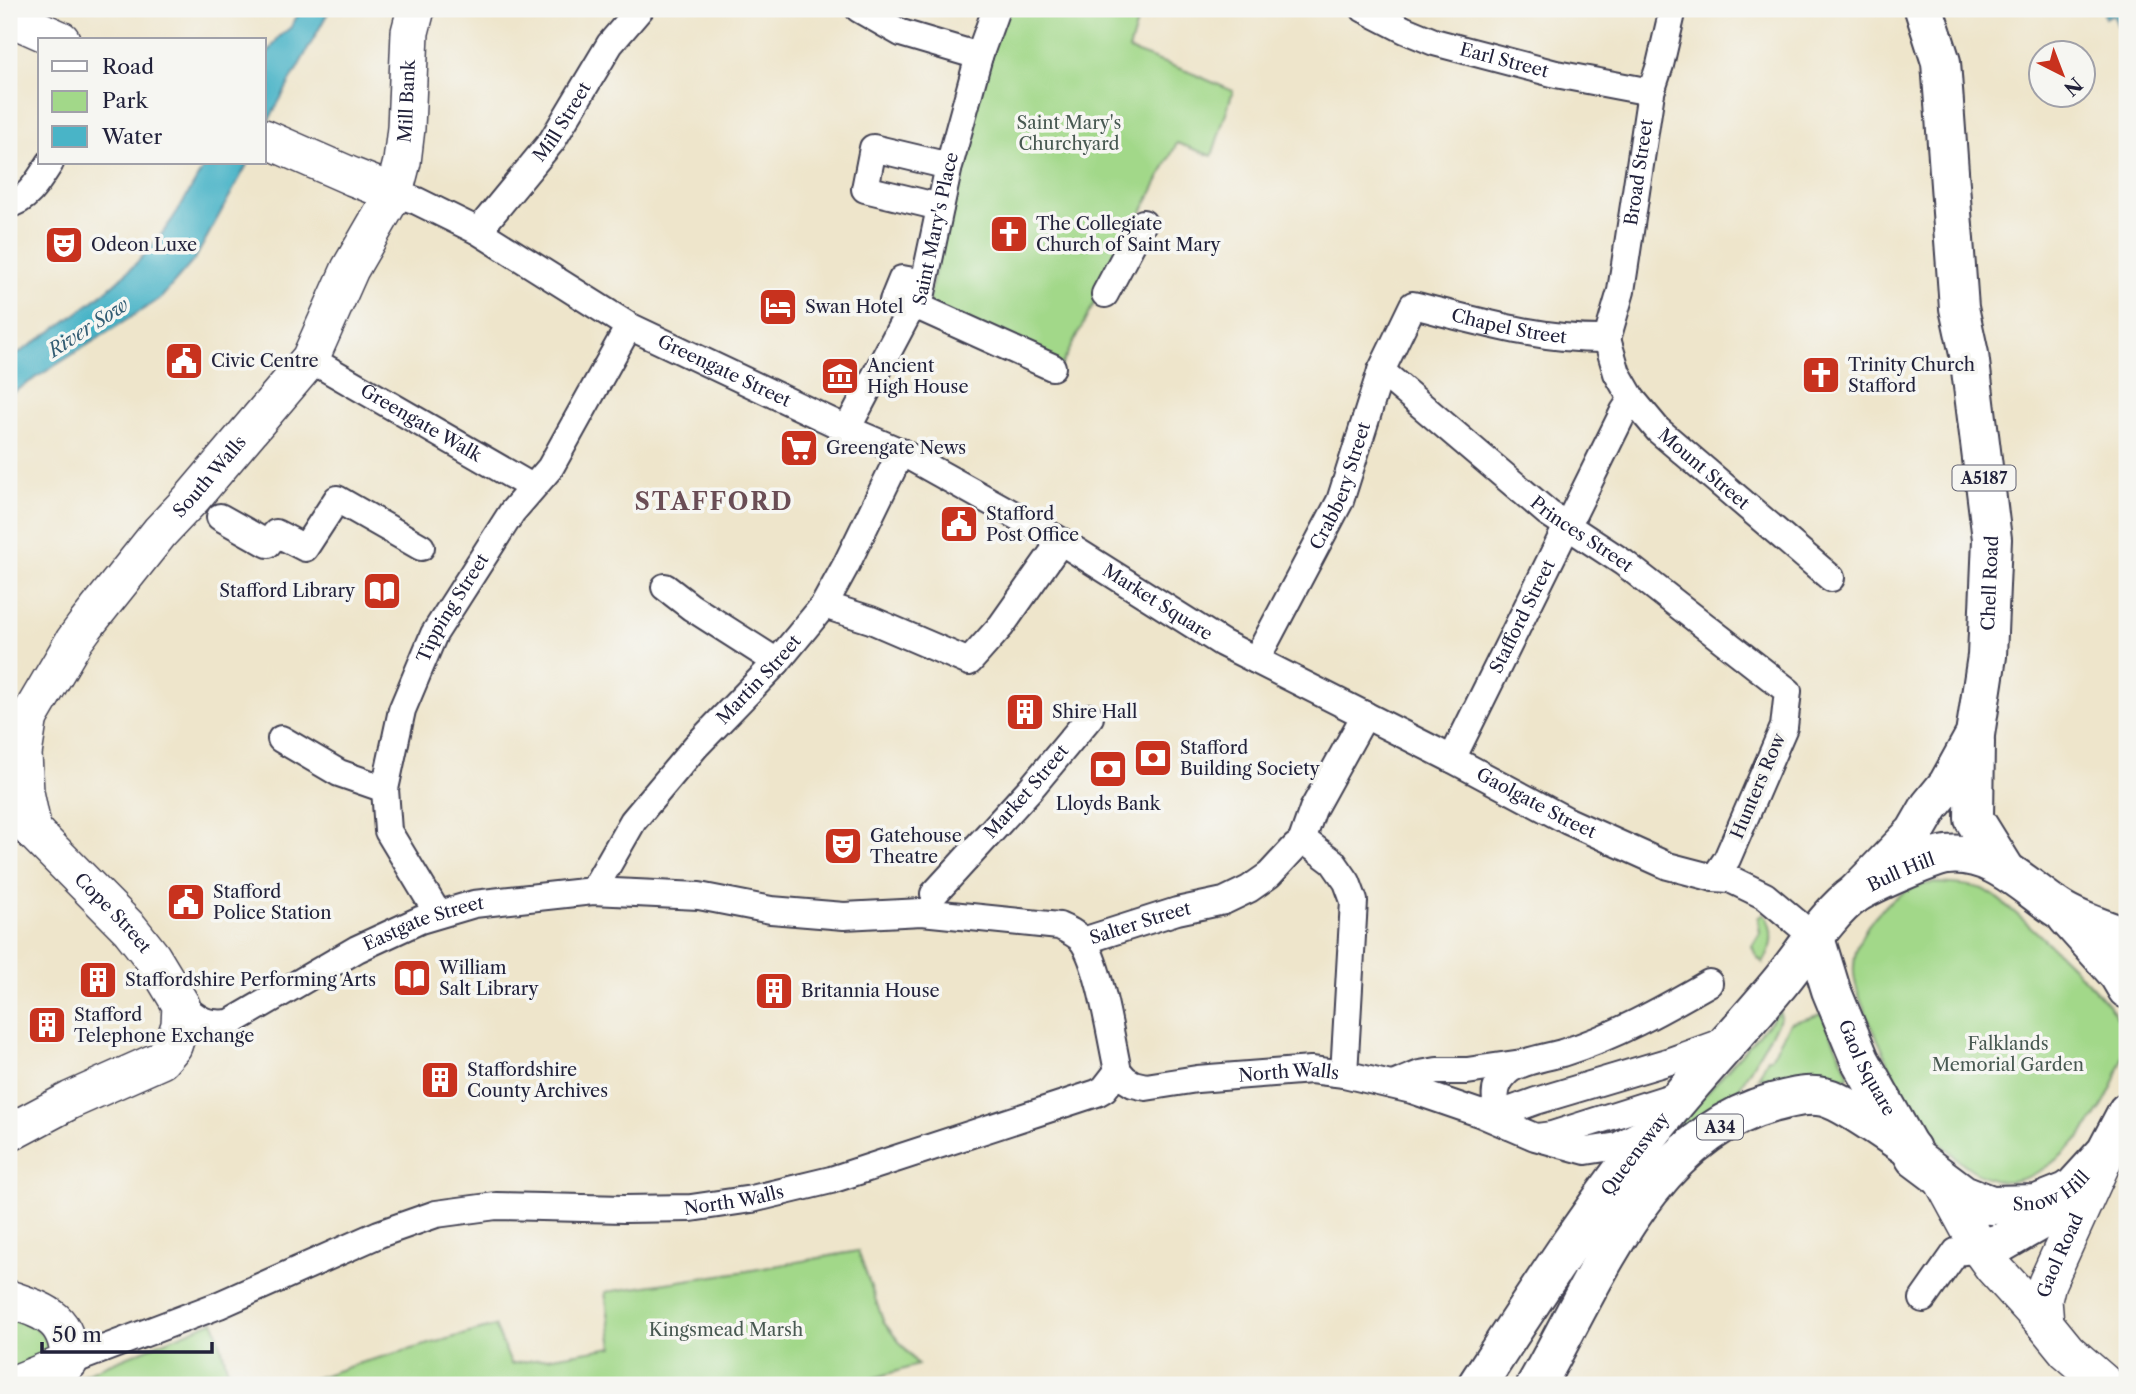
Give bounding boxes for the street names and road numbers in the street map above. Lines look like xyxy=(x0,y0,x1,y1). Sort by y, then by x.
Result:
street label: Earl Street xyxy=(1457,38,1551,83)
street label: Mill Bank xyxy=(393,58,420,144)
street label: Mill Street xyxy=(528,78,596,166)
street label: Broad Street xyxy=(1620,117,1658,227)
street label: Saint Mary's Place xyxy=(909,150,963,307)
street label: Chapel Street xyxy=(1449,304,1568,348)
street label: Greengate Street xyxy=(654,330,795,412)
street label: Greengate Walk xyxy=(356,379,487,467)
street label: Crabbery Street xyxy=(1305,419,1375,554)
street label: Mount Street xyxy=(1653,424,1754,515)
street label: South Walls xyxy=(168,431,251,522)
road number: A5187 xyxy=(1952,466,2016,491)
street label: Princes Street xyxy=(1526,492,1638,577)
street label: Chell Road xyxy=(1977,535,2003,631)
street label: Tipping Street xyxy=(412,549,494,666)
street label: Stafford Street xyxy=(1485,555,1560,677)
street label: Market Square xyxy=(1098,559,1217,645)
street label: Martin Street xyxy=(712,630,806,729)
street label: Hunters Row xyxy=(1726,729,1791,842)
street label: Market Street xyxy=(979,740,1074,843)
street label: Gaolgate Street xyxy=(1473,763,1600,843)
street label: Bull Hill xyxy=(1864,848,1938,896)
street label: Cope Street xyxy=(70,868,156,958)
street label: Eastgate Street xyxy=(360,892,485,956)
street label: Salter Street xyxy=(1087,897,1194,949)
street label: Gaol Square xyxy=(1834,1016,1900,1120)
street label: North Walls xyxy=(1238,1059,1340,1087)
street label: Queensway xyxy=(1597,1107,1674,1200)
road number: A34 xyxy=(1697,1114,1743,1140)
street label: Snow Hill xyxy=(2012,1166,2094,1216)
street label: North Walls xyxy=(682,1181,786,1220)
street label: Gaol Road xyxy=(2033,1210,2088,1300)

